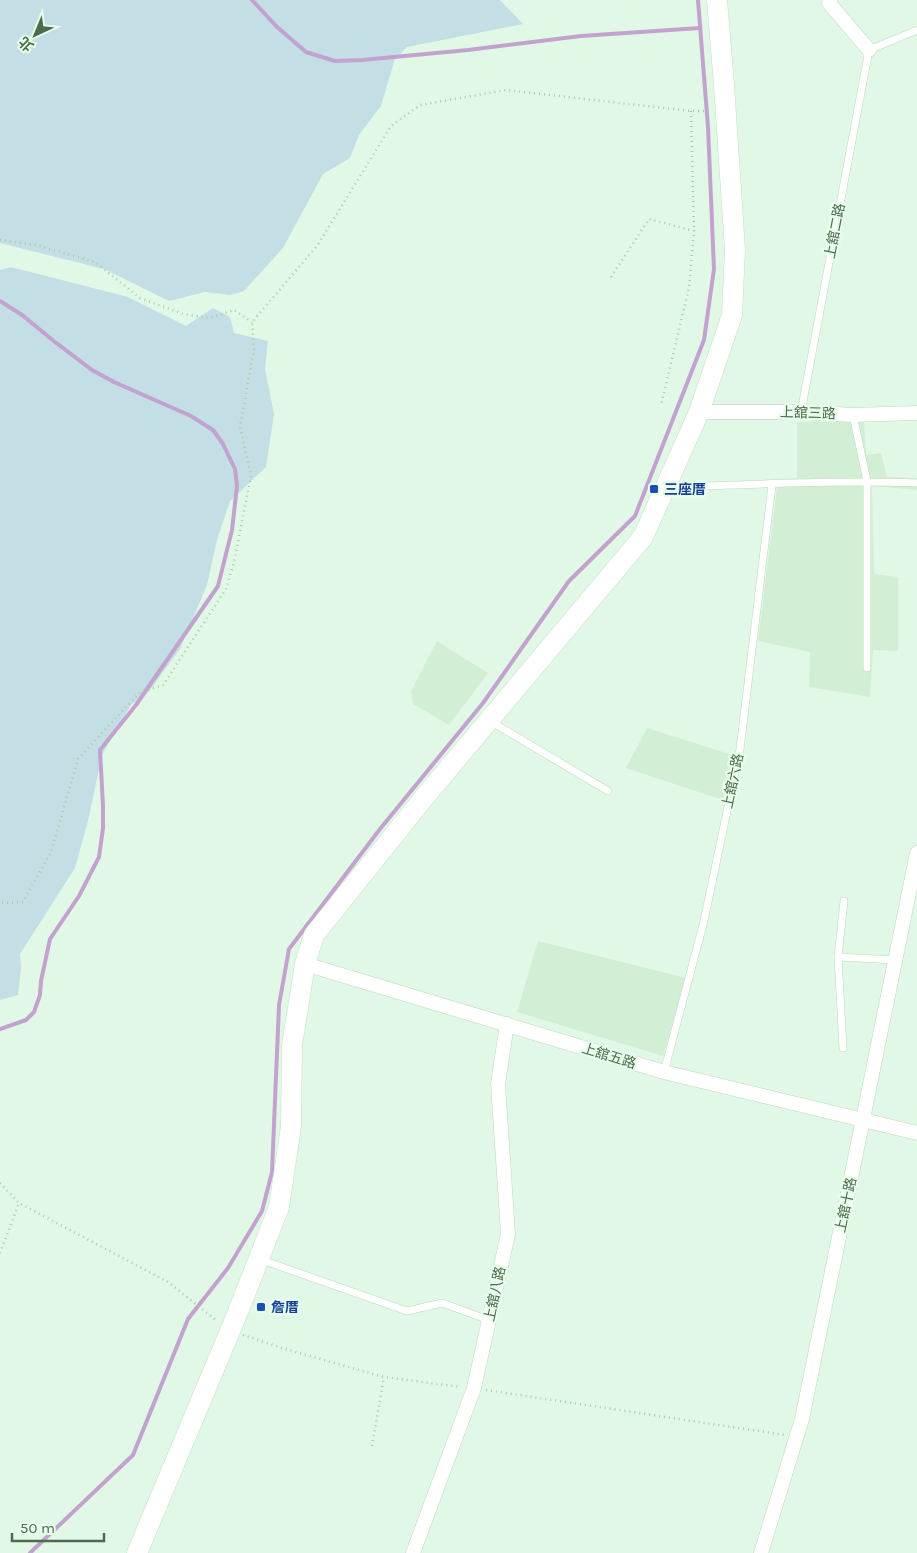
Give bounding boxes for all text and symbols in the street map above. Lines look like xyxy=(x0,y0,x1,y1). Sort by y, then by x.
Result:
north arrow xyxy=(10,10,60,60)
text: 北 xyxy=(15,33,37,55)
street label: 上舘二路 xyxy=(821,202,849,260)
street label: 上舘三路 xyxy=(780,404,836,422)
place label: 三座厝 xyxy=(664,481,706,498)
marker: 三座厝 xyxy=(648,483,660,495)
street label: 上舘六路 xyxy=(719,752,747,810)
street label: 上舘五路 xyxy=(580,1040,638,1072)
street label: 上舘十路 xyxy=(832,1176,860,1234)
street label: 上舘八路 xyxy=(481,1265,509,1323)
place label: 詹厝 xyxy=(271,1299,299,1316)
marker: 詹厝 xyxy=(255,1301,267,1313)
scale bar xyxy=(12,1510,105,1542)
text: 50 m xyxy=(20,1519,55,1537)

